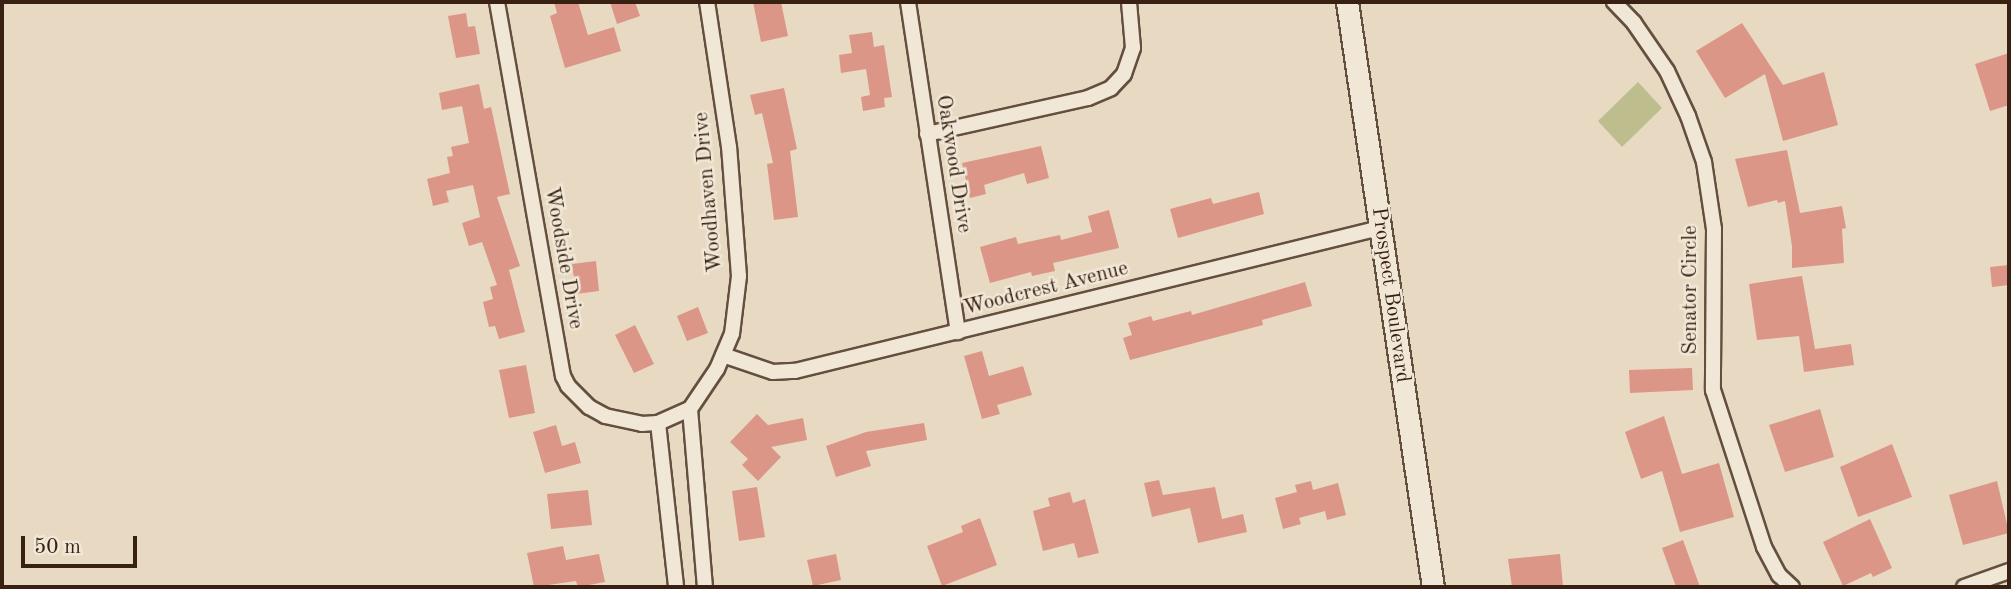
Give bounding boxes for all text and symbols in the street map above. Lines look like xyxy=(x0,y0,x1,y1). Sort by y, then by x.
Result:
street label: Oakwood Drive xyxy=(930,93,976,235)
street label: Woodhaven Drive xyxy=(689,111,729,273)
street label: Woodside Drive xyxy=(538,185,588,331)
street label: Prospect Boulevard xyxy=(1365,206,1415,384)
street label: Senator Circle xyxy=(1678,225,1704,355)
street label: Woodcrest Avenue xyxy=(961,256,1131,322)
scale bar xyxy=(24,522,140,566)
text: 50 m xyxy=(34,537,81,558)

